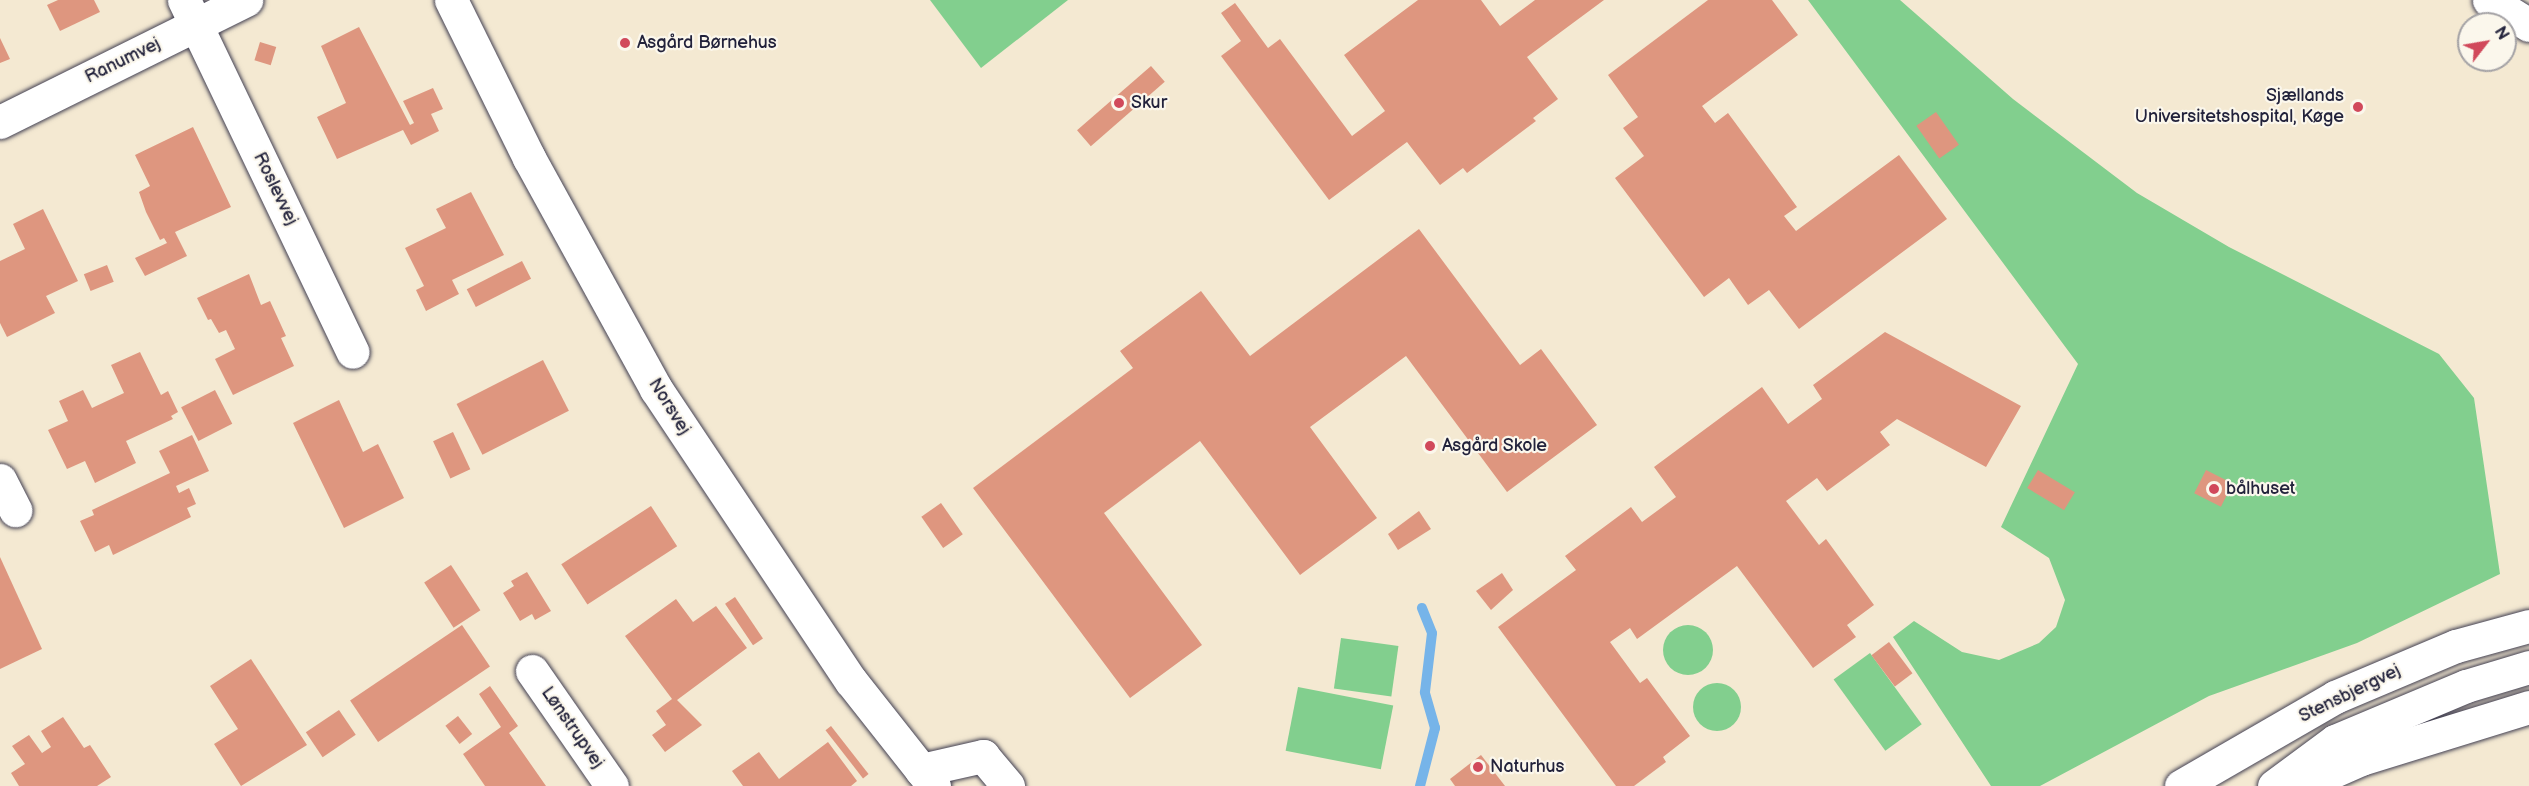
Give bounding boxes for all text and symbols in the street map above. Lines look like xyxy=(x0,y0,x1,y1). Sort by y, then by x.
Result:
north arrow xyxy=(2457,12,2517,72)
text: N xyxy=(2490,23,2512,44)
place label: Asgård Børnehus xyxy=(637,32,777,54)
street label: Ranumvej xyxy=(82,33,164,89)
marker: Asgård Børnehus xyxy=(618,36,632,50)
place label: Sjællands Universitetshospital, Køge xyxy=(2135,86,2344,128)
place label: Skur xyxy=(1131,92,1167,114)
marker: Skur xyxy=(1112,96,1126,110)
marker: Sjællands Universitetshospital, Køge xyxy=(2349,98,2367,116)
street label: Roslevvej xyxy=(248,149,302,229)
street label: Norsvej xyxy=(643,375,695,439)
place label: Asgård Skole xyxy=(1442,435,1547,457)
marker: Asgård Skole xyxy=(1423,439,1437,453)
place label: bålhuset xyxy=(2226,478,2295,500)
marker: bålhuset xyxy=(2207,482,2221,496)
street label: Stensbjergvej xyxy=(2296,660,2404,728)
street label: Lønstrupvej xyxy=(536,683,608,773)
place label: Naturhus xyxy=(1490,756,1564,778)
marker: Naturhus xyxy=(1471,760,1485,774)

